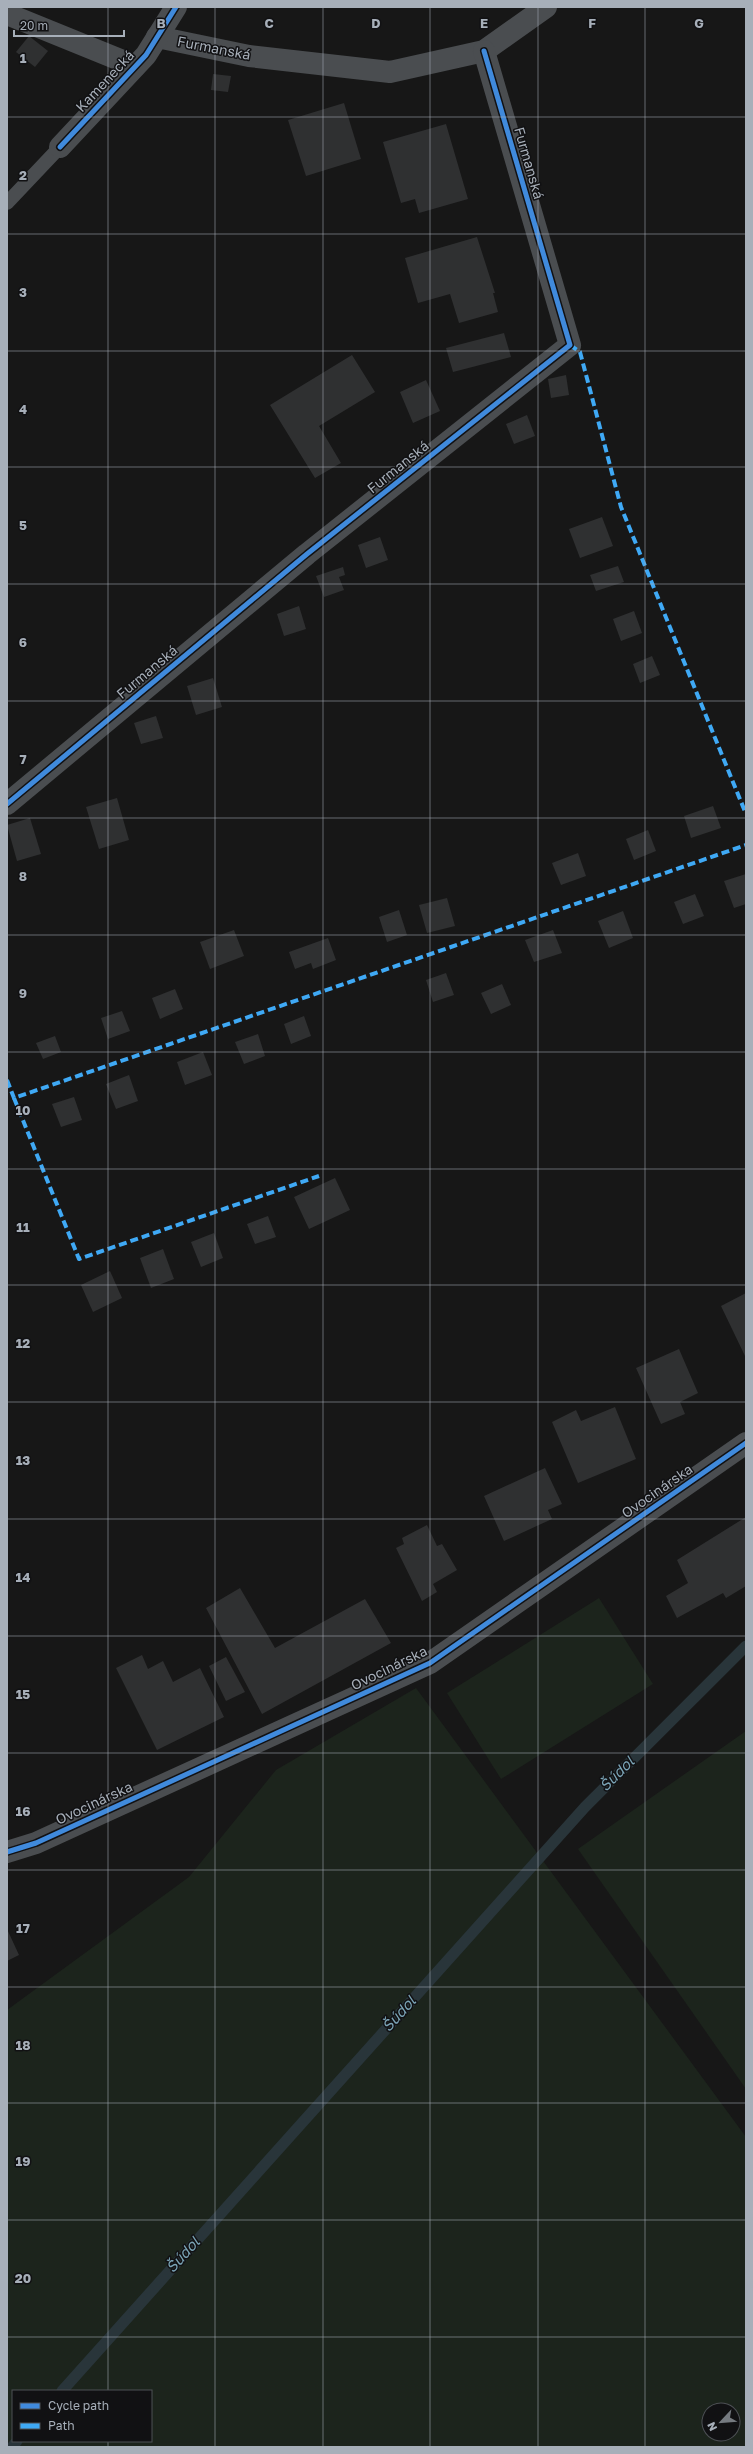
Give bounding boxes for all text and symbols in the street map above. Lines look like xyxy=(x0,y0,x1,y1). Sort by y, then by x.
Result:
scale bar xyxy=(14,12,124,38)
text: B xyxy=(156,15,166,31)
text: C xyxy=(264,15,274,31)
text: D xyxy=(371,15,381,31)
text: E xyxy=(480,15,488,31)
text: F xyxy=(588,15,596,31)
text: G xyxy=(694,15,704,31)
text: 20 m xyxy=(20,18,48,33)
street label: Furmanská xyxy=(176,32,252,63)
street label: Kamenecká xyxy=(72,46,137,115)
text: 1 xyxy=(20,50,27,66)
street label: Furmanská xyxy=(511,125,548,201)
text: 2 xyxy=(19,167,27,183)
text: 3 xyxy=(19,284,27,300)
text: 4 xyxy=(19,401,27,417)
street label: Furmanská xyxy=(363,437,432,497)
text: 5 xyxy=(19,517,27,533)
text: 6 xyxy=(19,634,27,650)
street label: Furmanská xyxy=(113,641,181,702)
text: 7 xyxy=(19,751,27,767)
text: 8 xyxy=(19,868,27,884)
text: 9 xyxy=(19,985,27,1001)
text: 10 xyxy=(15,1102,31,1118)
text: 11 xyxy=(16,1219,30,1235)
text: 12 xyxy=(16,1335,30,1351)
text: 13 xyxy=(16,1452,30,1468)
street label: Ovocinárska xyxy=(618,1460,696,1521)
text: 14 xyxy=(16,1569,30,1585)
street label: Ovocinárska xyxy=(348,1642,430,1693)
text: 15 xyxy=(16,1686,30,1702)
water label: Šúdol xyxy=(595,1751,638,1794)
street label: Ovocinárska xyxy=(53,1777,135,1828)
text: 16 xyxy=(16,1803,30,1819)
text: 17 xyxy=(16,1920,30,1936)
water label: Šúdol xyxy=(378,1991,420,2035)
text: 18 xyxy=(15,2037,31,2053)
text: 19 xyxy=(16,2153,30,2169)
water label: Šúdol xyxy=(162,2232,204,2276)
text: 20 xyxy=(15,2270,31,2286)
legend xyxy=(12,2390,152,2442)
text: Cycle path xyxy=(48,2398,109,2413)
north arrow xyxy=(701,2402,741,2442)
text: Path xyxy=(48,2418,75,2433)
text: N xyxy=(704,2420,719,2433)

